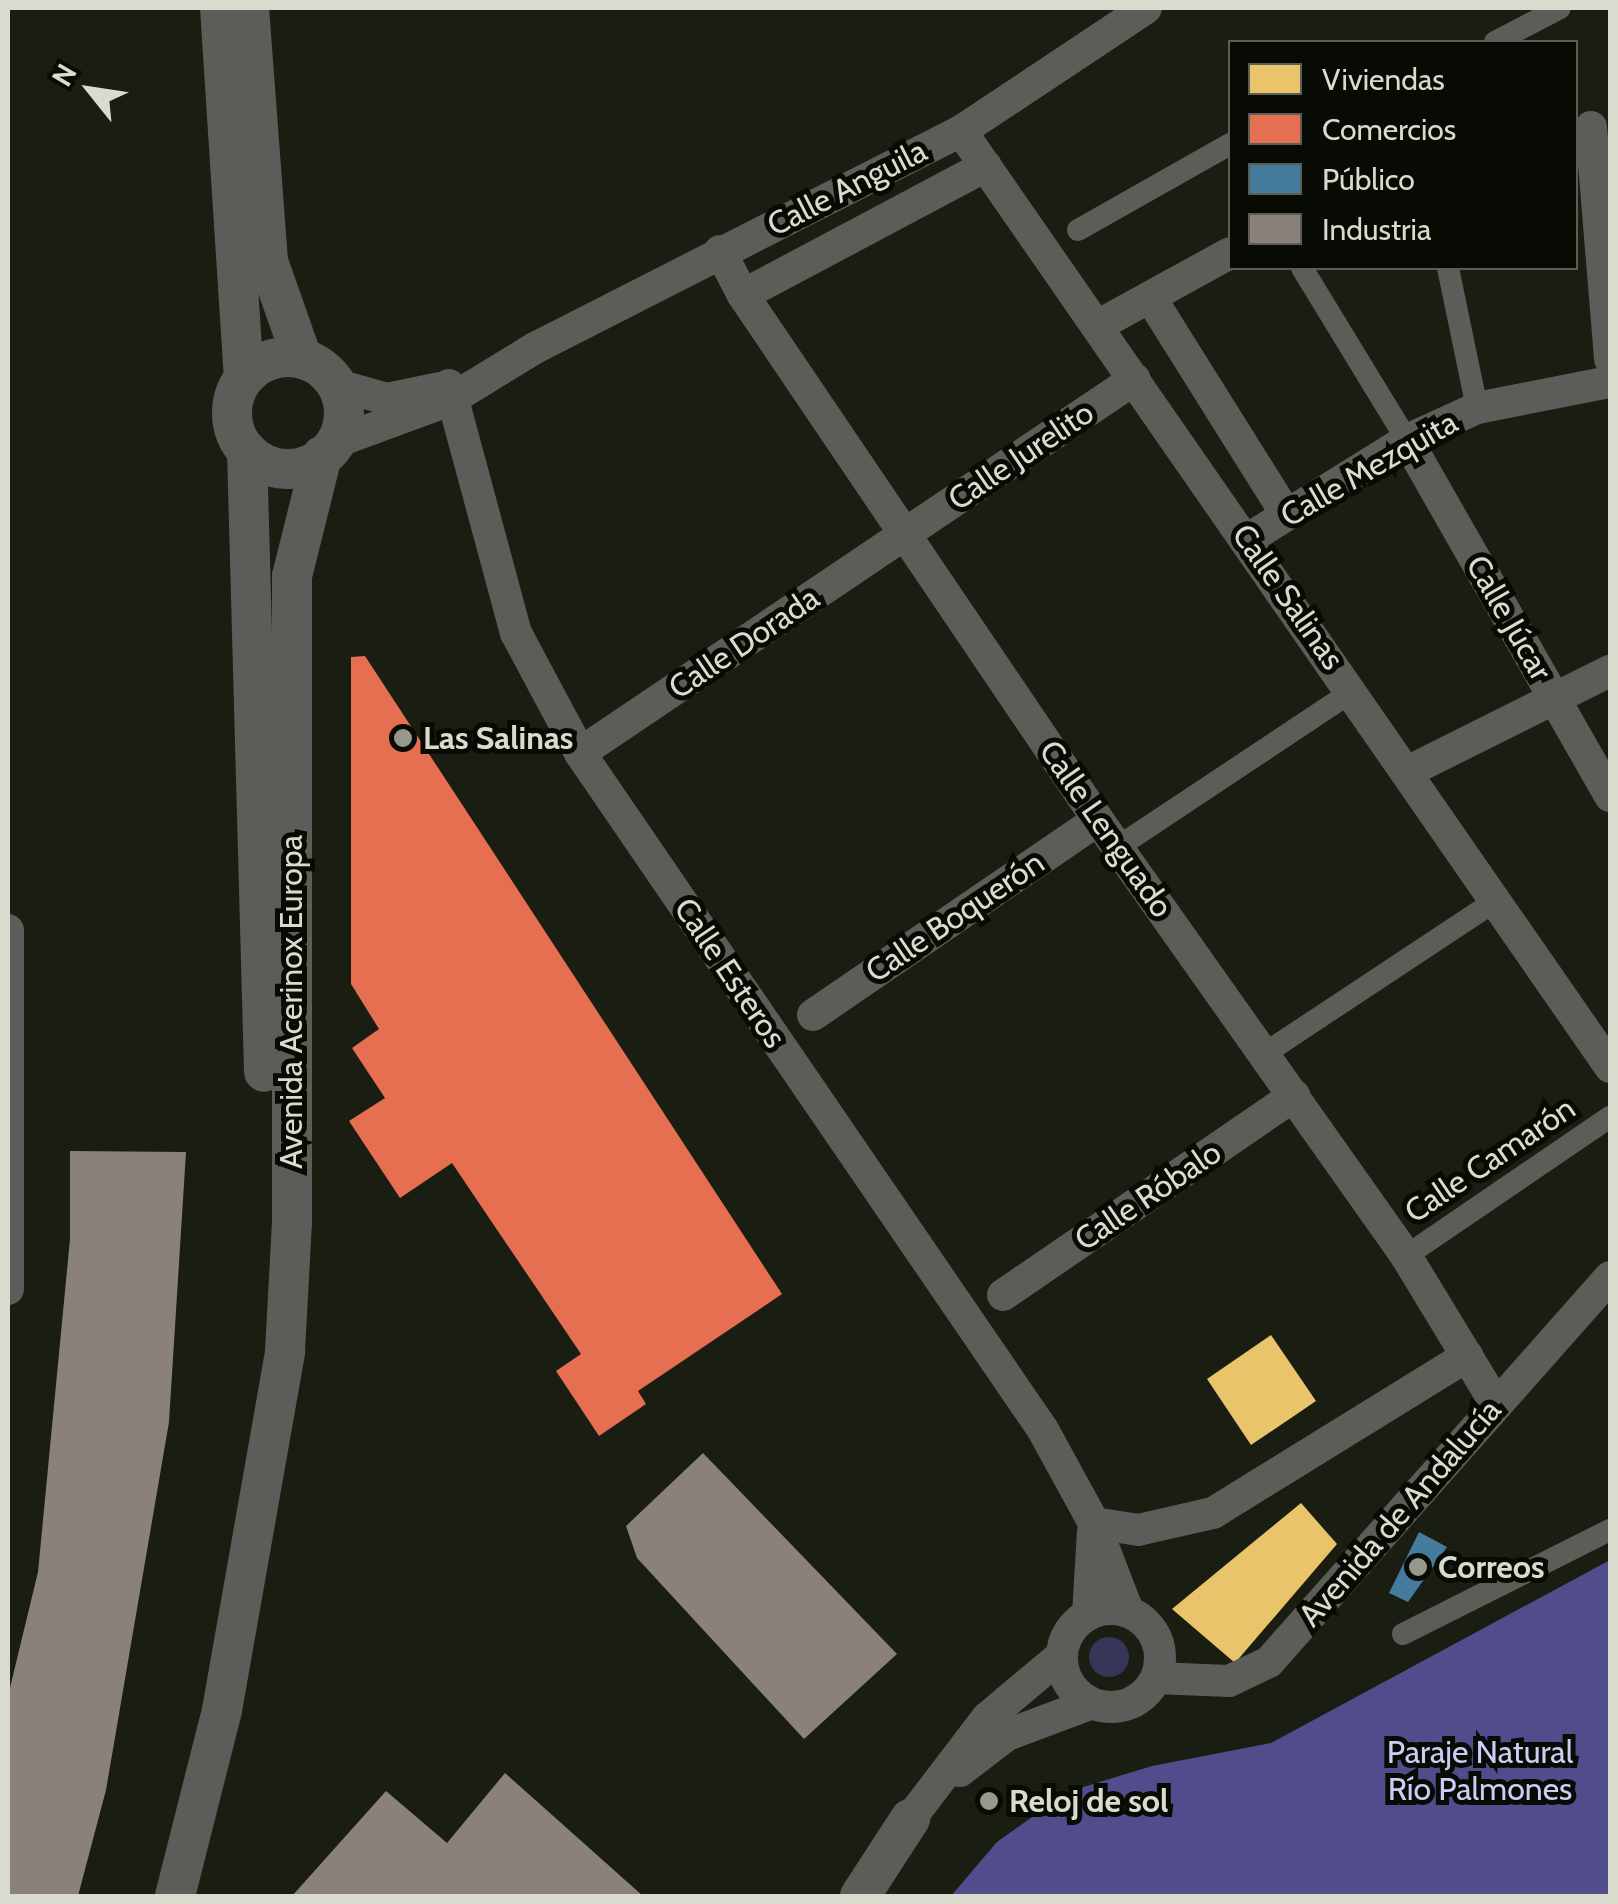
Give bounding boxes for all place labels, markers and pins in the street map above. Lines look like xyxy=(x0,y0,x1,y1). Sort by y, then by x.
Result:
place label: Las Salinas xyxy=(423,719,573,757)
marker: Las Salinas xyxy=(392,727,414,749)
place label: Correos xyxy=(1438,1548,1544,1586)
marker: Correos xyxy=(1407,1556,1429,1578)
place label: Reloj de sol xyxy=(1009,1782,1168,1820)
marker: Reloj de sol xyxy=(978,1790,1000,1812)

